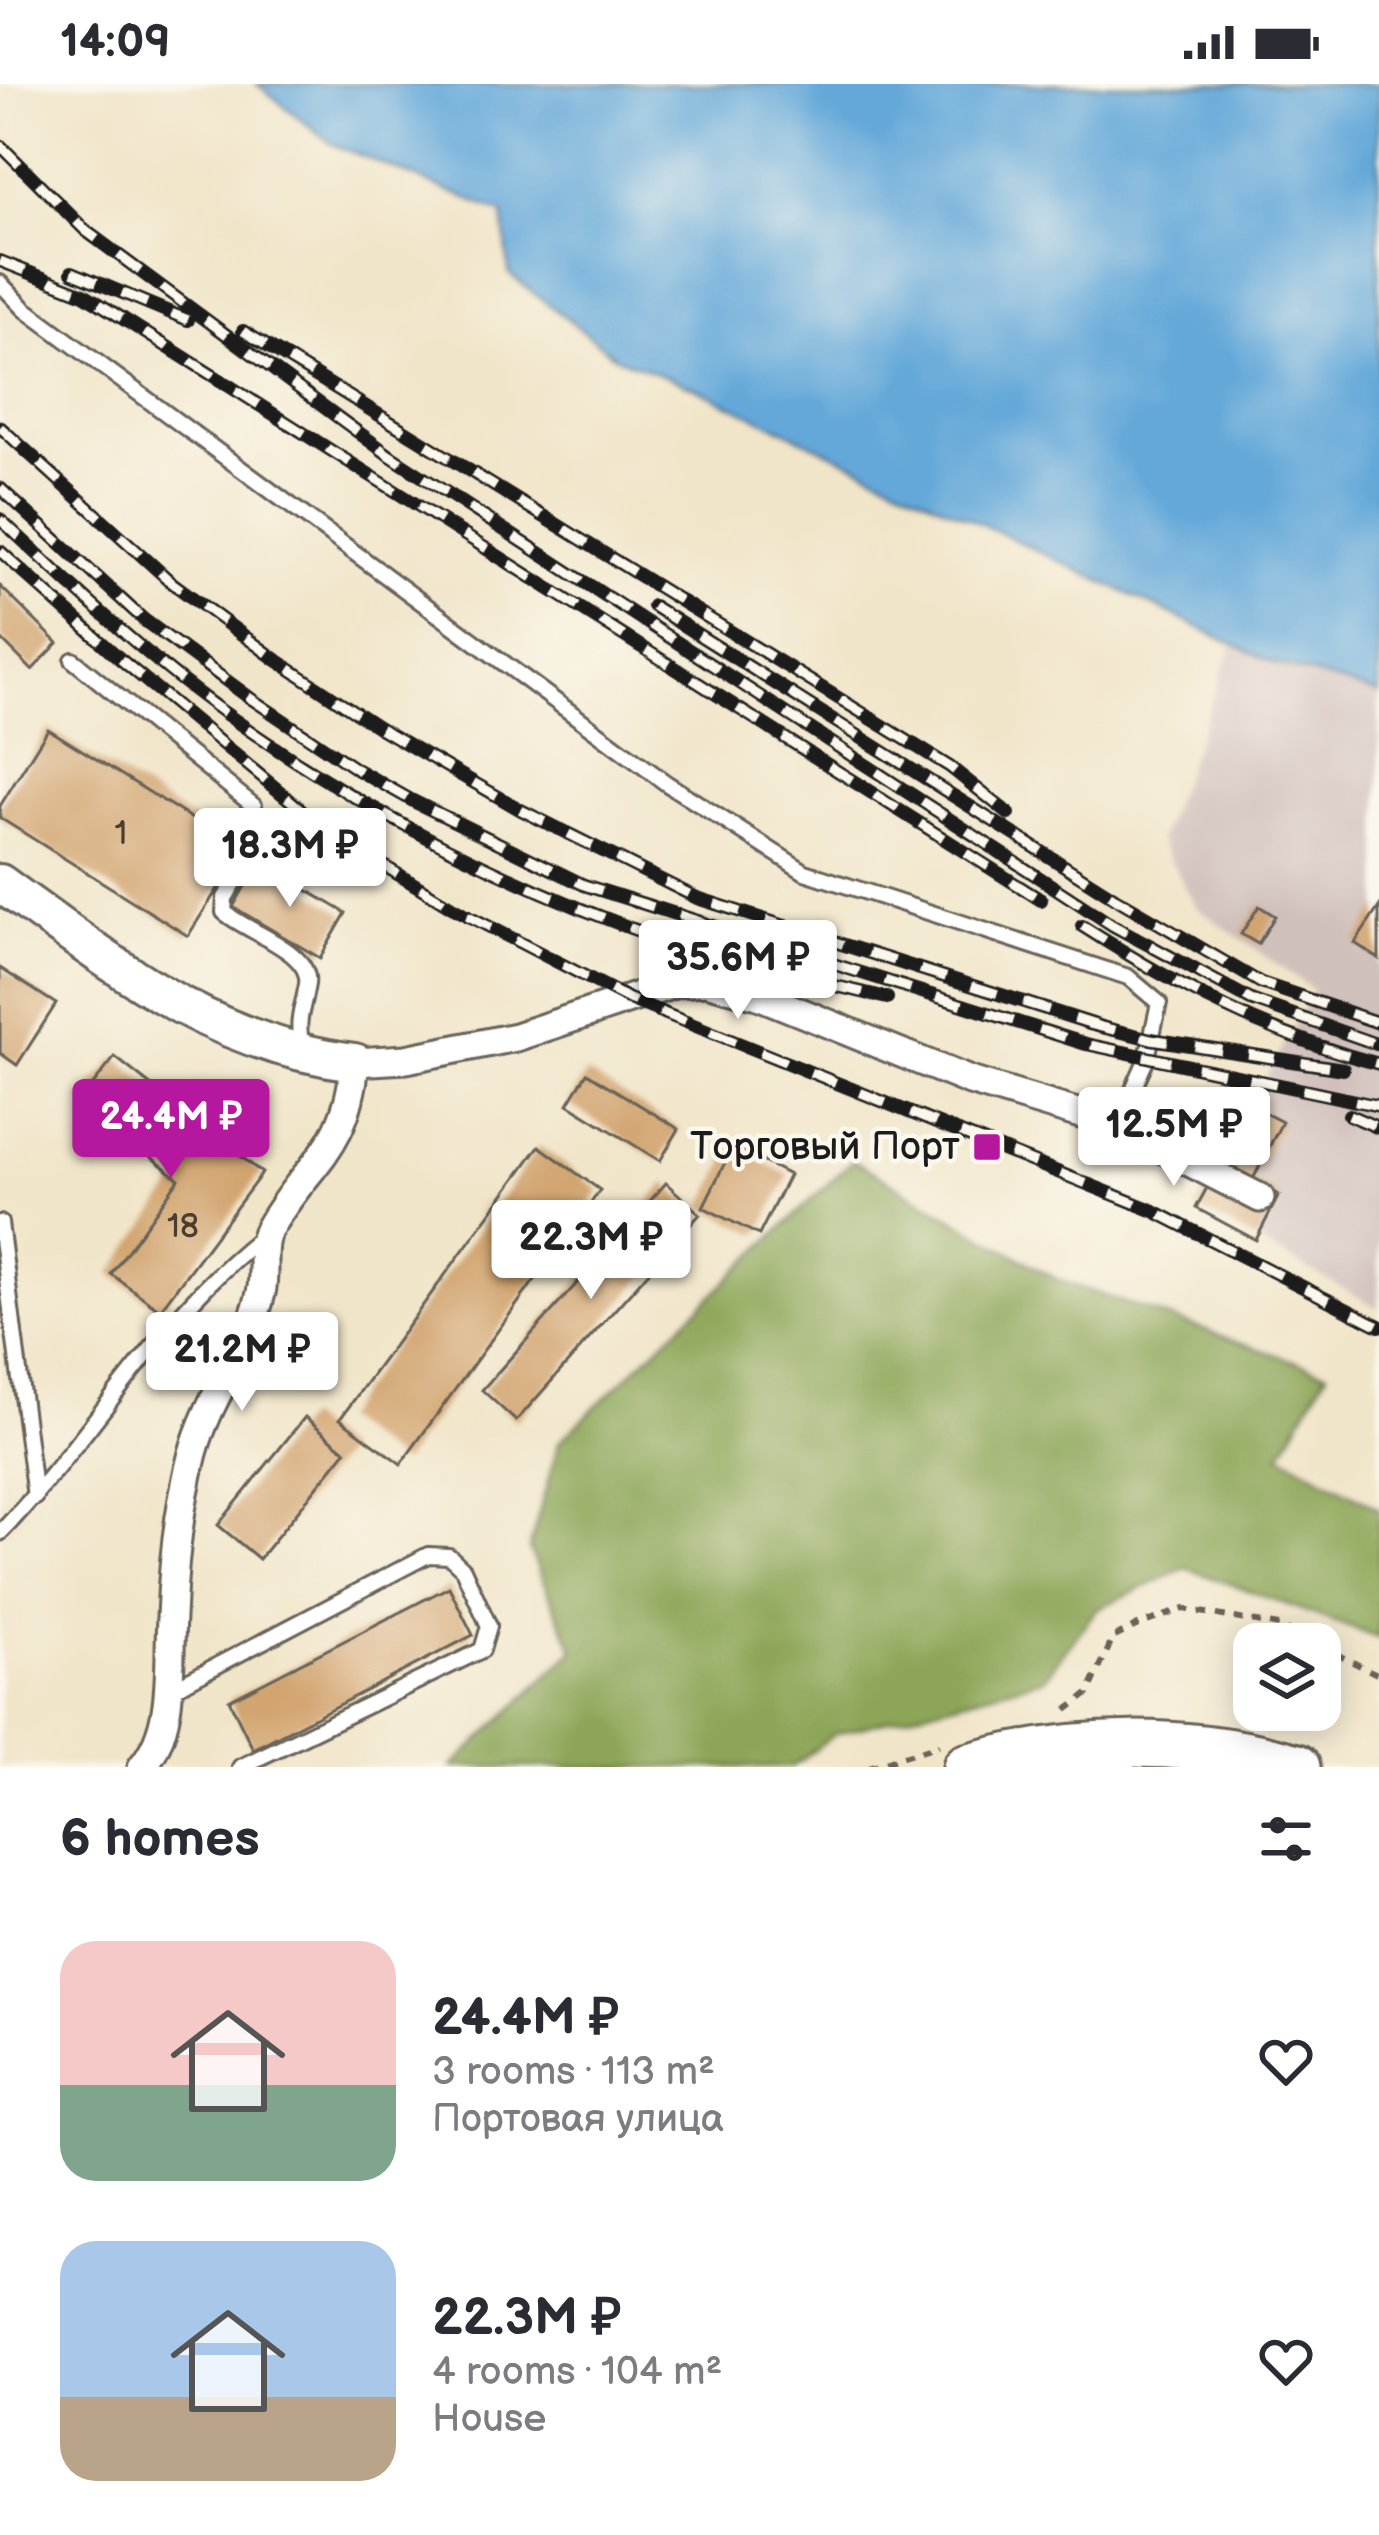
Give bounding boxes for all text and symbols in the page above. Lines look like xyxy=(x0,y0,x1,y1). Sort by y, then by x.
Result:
text: 14:09 xyxy=(60,15,171,70)
pin: 18.3M ₽ xyxy=(179,808,401,910)
house number: 1 xyxy=(115,814,127,854)
text: 18.3M ₽ xyxy=(221,823,359,870)
pin: 35.6M ₽ xyxy=(627,920,849,1022)
text: 35.6M ₽ xyxy=(666,935,810,982)
pin: 24.4M ₽ xyxy=(60,1079,282,1181)
pin: 12.5M ₽ xyxy=(1063,1087,1285,1189)
text: 24.4M ₽ xyxy=(99,1094,243,1141)
text: 12.5M ₽ xyxy=(1105,1102,1243,1149)
place label: Торговый Порт xyxy=(690,1124,960,1171)
marker: Торговый Порт xyxy=(971,1131,1003,1163)
pin: 22.3M ₽ xyxy=(480,1200,702,1302)
house number: 18 xyxy=(167,1207,199,1247)
text: 22.3M ₽ xyxy=(519,1215,663,1262)
pin: 21.2M ₽ xyxy=(131,1312,353,1414)
text: 21.2M ₽ xyxy=(173,1327,311,1374)
map controls xyxy=(1233,1623,1341,1731)
button: layers xyxy=(1233,1623,1341,1731)
icon: filters xyxy=(1253,1806,1319,1872)
text: 6 homes xyxy=(60,1809,260,1870)
text: 24.4M ₽ xyxy=(432,1988,619,2049)
icon: home xyxy=(156,1989,300,2133)
icon: heart xyxy=(1253,2028,1319,2094)
text: 3 rooms · 113 m² xyxy=(432,2049,715,2096)
text: Портовая улица xyxy=(432,2096,724,2143)
text: 22.3M ₽ xyxy=(432,2288,622,2349)
icon: home xyxy=(156,2289,300,2433)
icon: heart xyxy=(1253,2328,1319,2394)
text: 4 rooms · 104 m² xyxy=(432,2349,722,2396)
text: House xyxy=(432,2396,546,2443)

